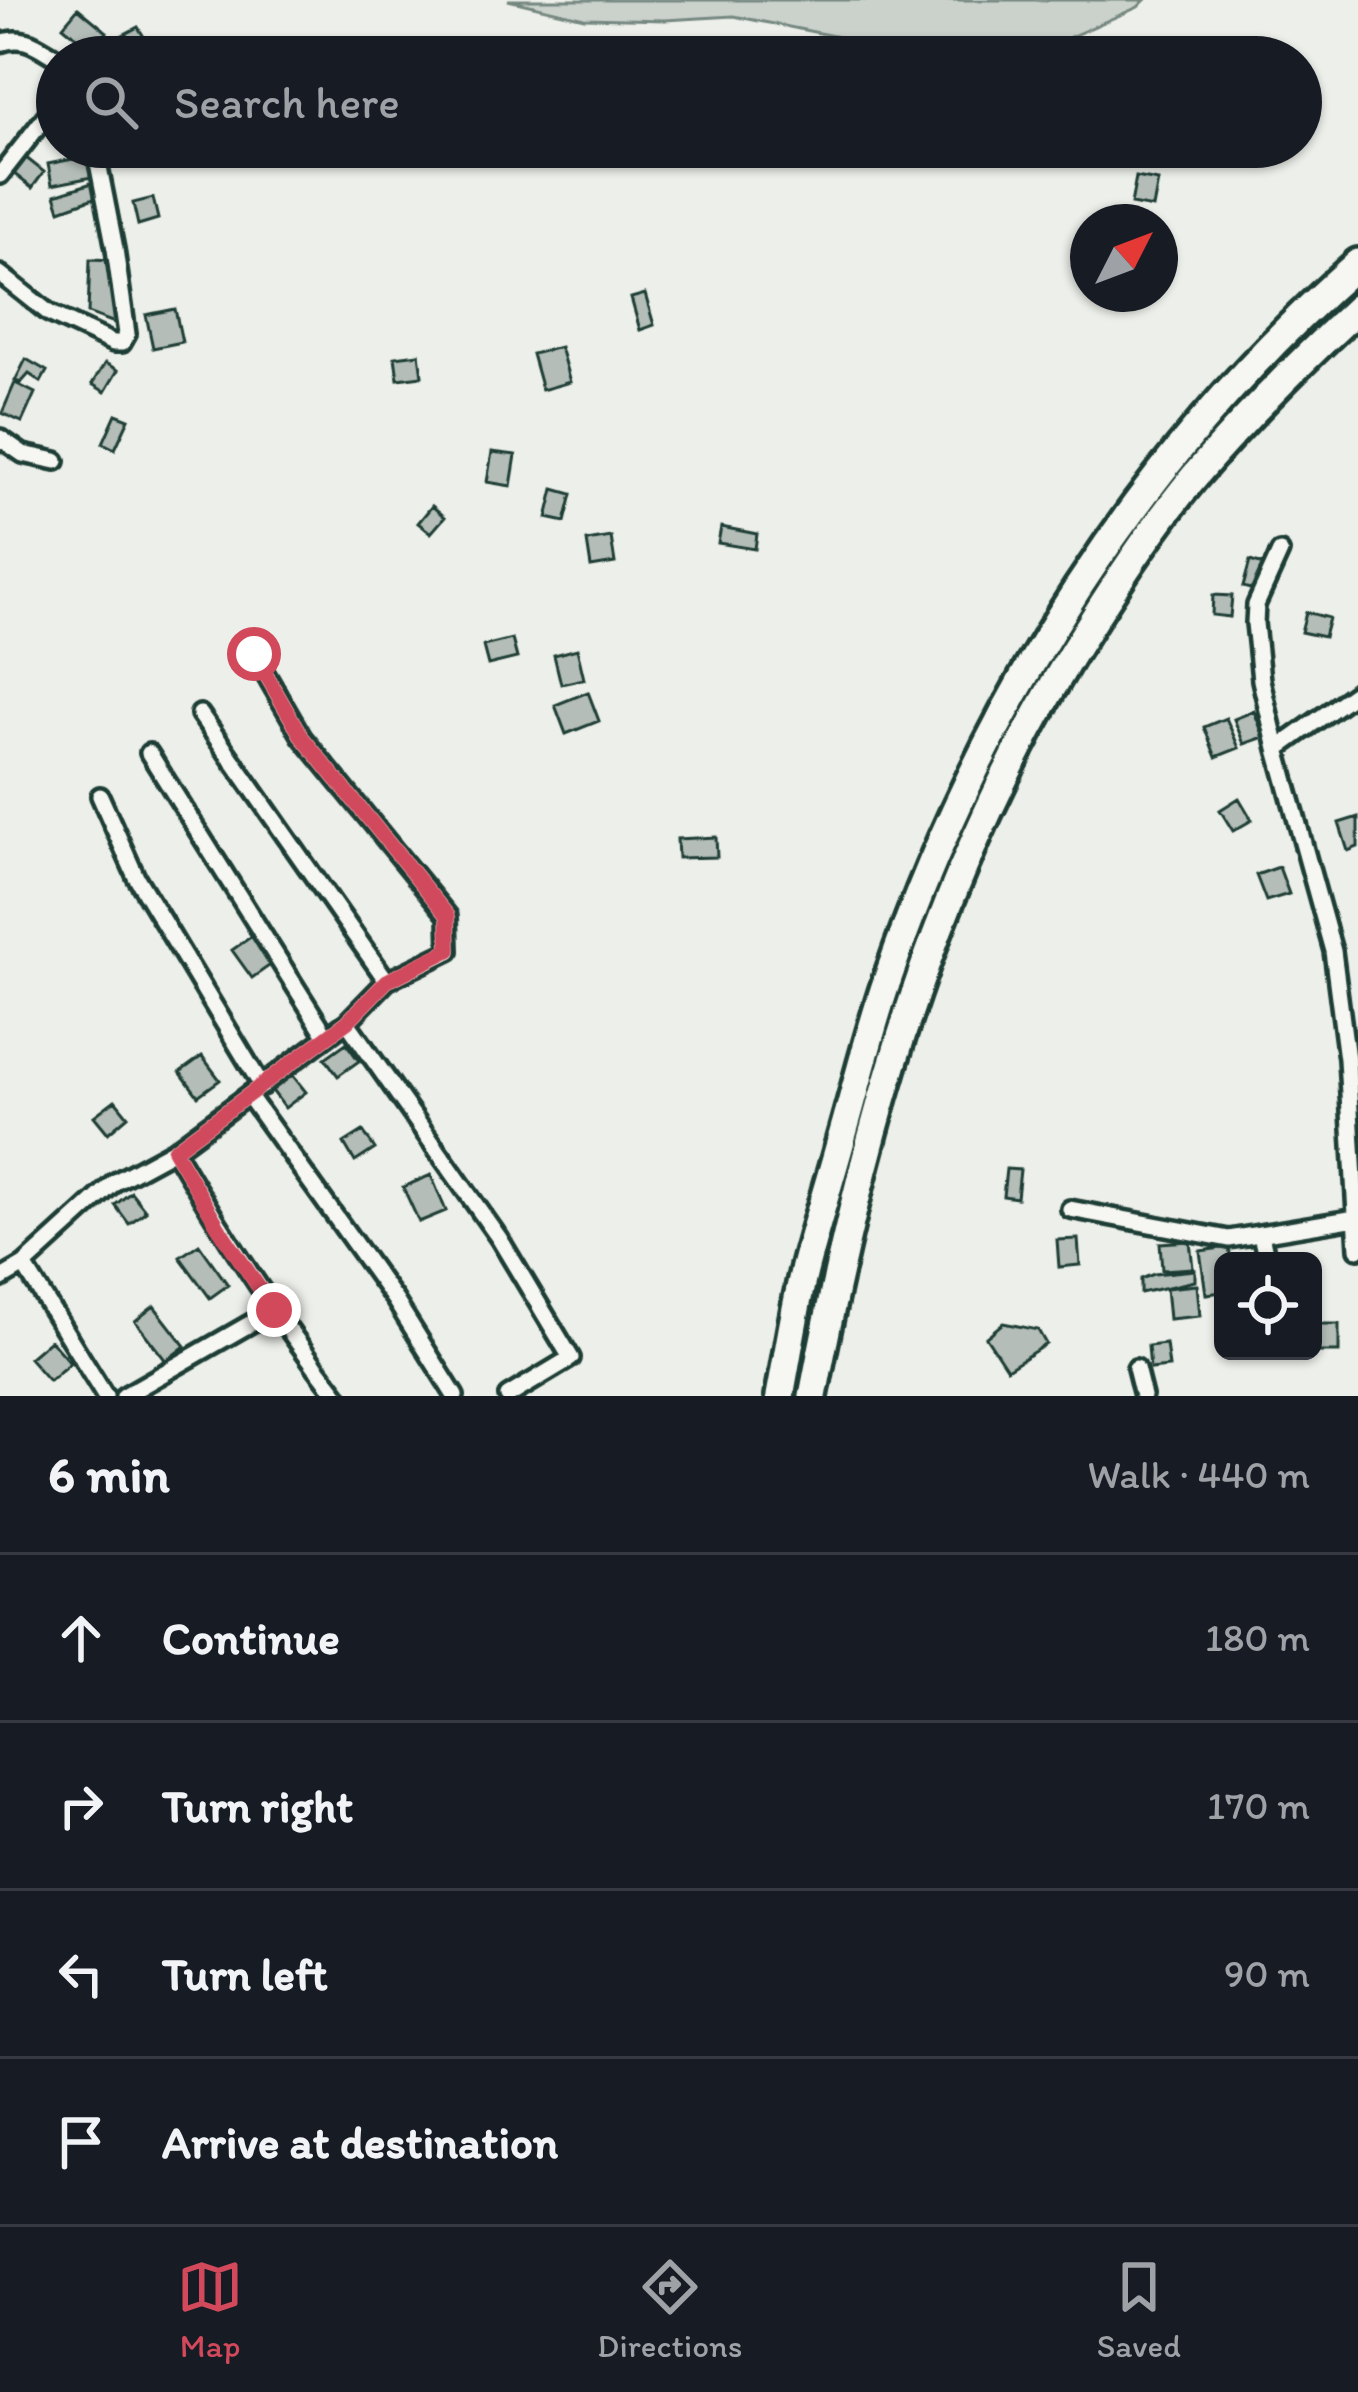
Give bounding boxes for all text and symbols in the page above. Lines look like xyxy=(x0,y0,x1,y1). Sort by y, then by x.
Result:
search box xyxy=(36,36,1322,168)
icon: search xyxy=(78,69,144,135)
text: Search here xyxy=(174,75,400,129)
north arrow xyxy=(1070,204,1178,312)
route start xyxy=(227,627,281,681)
map controls xyxy=(1214,1252,1322,1360)
button: locate xyxy=(1214,1252,1322,1360)
route end xyxy=(247,1283,301,1337)
text: 6 min xyxy=(48,1444,170,1505)
text: Walk · 440 m xyxy=(1087,1451,1310,1498)
icon: ahead xyxy=(48,1605,114,1671)
text: Continue xyxy=(162,1611,340,1665)
text: 180 m xyxy=(1205,1614,1310,1661)
icon: right xyxy=(48,1773,114,1839)
text: Turn right xyxy=(162,1779,353,1833)
text: 170 m xyxy=(1207,1782,1310,1829)
icon: left xyxy=(48,1941,114,2007)
text: Turn left xyxy=(162,1947,328,2001)
text: 90 m xyxy=(1224,1950,1310,1997)
icon: arrive xyxy=(48,2109,114,2175)
text: Arrive at destination xyxy=(162,2115,558,2169)
tab: Map xyxy=(177,2254,243,2365)
tab: Directions xyxy=(597,2254,742,2365)
tab: Saved xyxy=(1097,2254,1181,2365)

